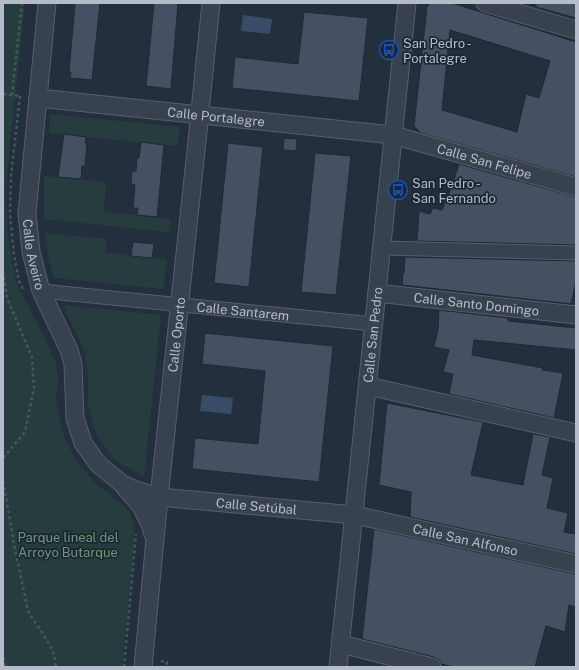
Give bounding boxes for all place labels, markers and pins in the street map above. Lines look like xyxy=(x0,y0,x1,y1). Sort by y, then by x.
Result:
place label: San Pedro - Portalegre xyxy=(403,36,472,66)
bus stop icon: San Pedro - Portalegre xyxy=(378,39,400,61)
place label: San Pedro - San Fernando xyxy=(412,176,496,206)
bus stop icon: San Pedro - San Fernando xyxy=(387,179,409,201)

